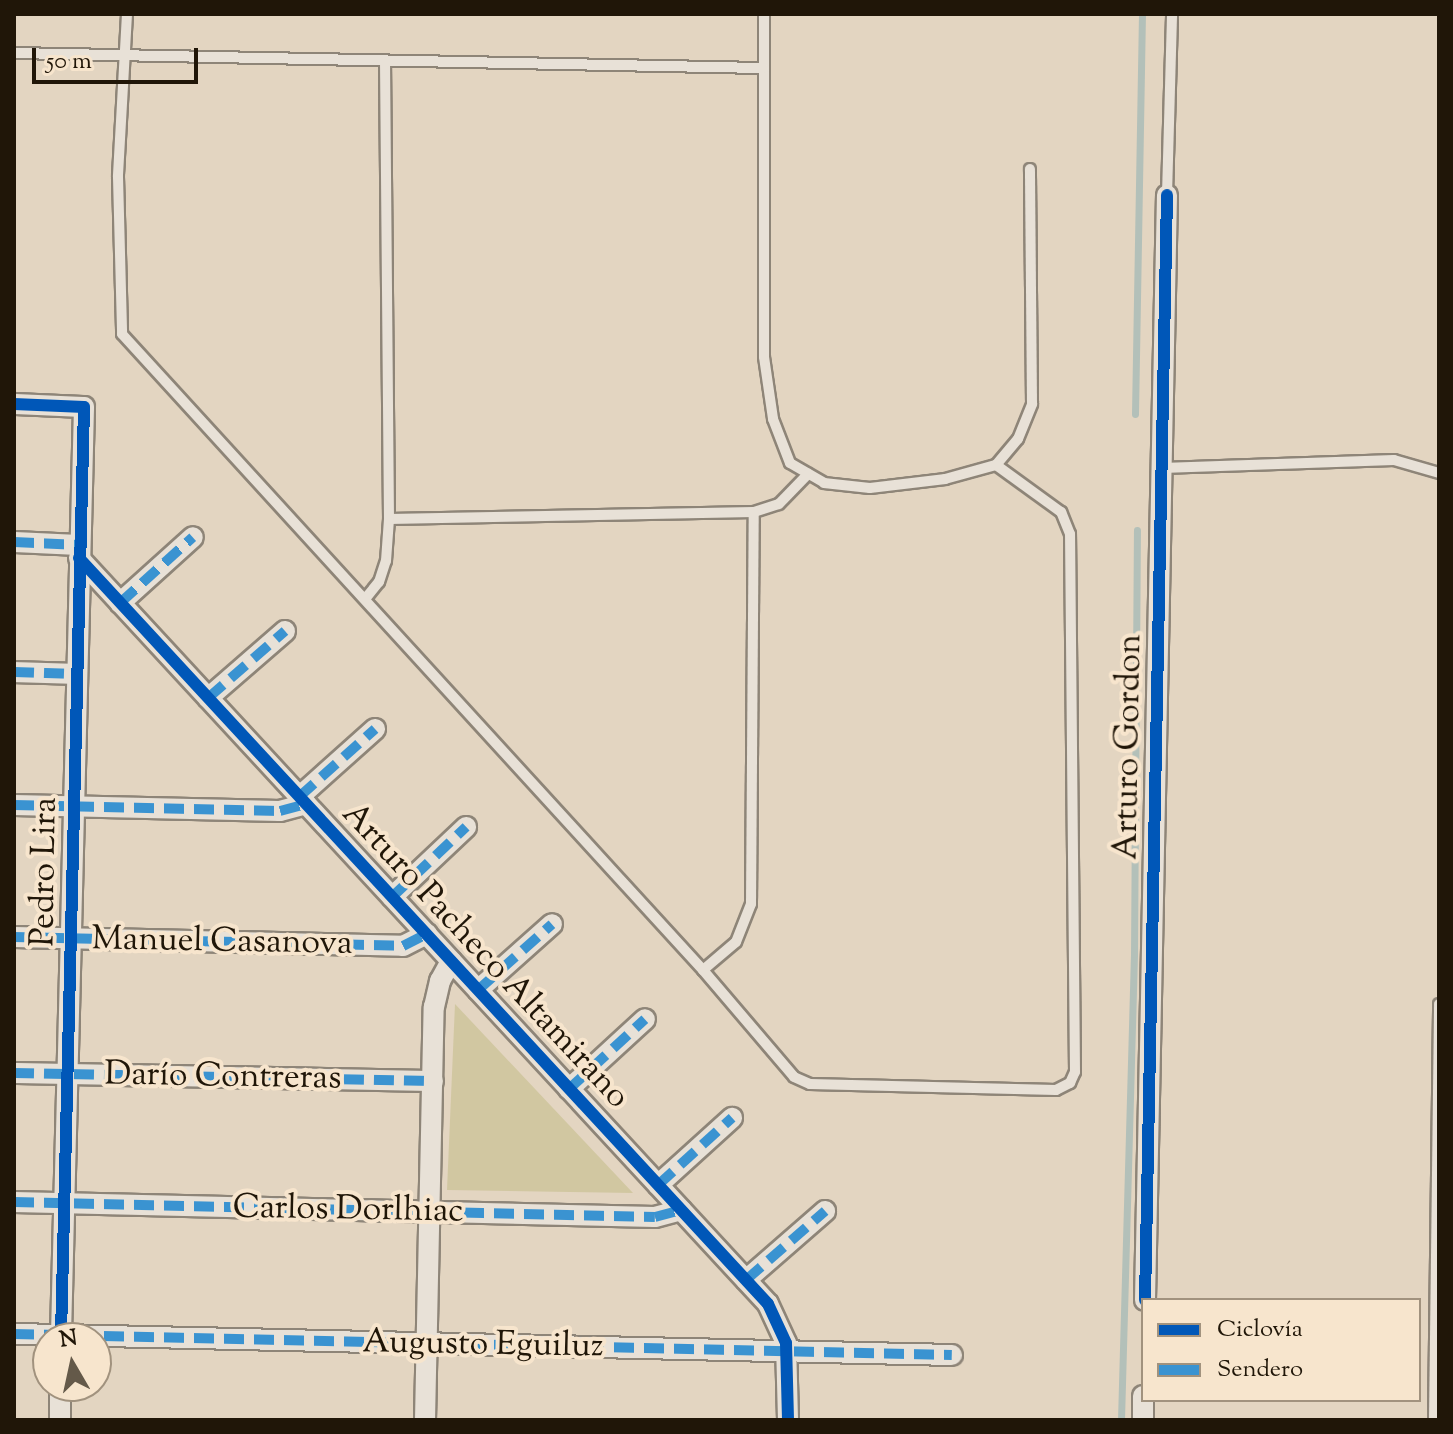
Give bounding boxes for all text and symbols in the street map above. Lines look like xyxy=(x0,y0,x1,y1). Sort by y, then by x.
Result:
scale bar xyxy=(36,32,202,82)
text: 50 m xyxy=(46,45,92,79)
street label: Arturo Gordon xyxy=(1107,634,1151,860)
street label: Arturo Pacheco Altamirano xyxy=(332,794,638,1118)
street label: Pedro Lira xyxy=(23,797,67,947)
street label: Manuel Casanova xyxy=(91,919,353,965)
street label: Darío Contreras xyxy=(104,1055,342,1099)
street label: Carlos Dorlhiac xyxy=(232,1188,464,1232)
legend xyxy=(1141,1298,1421,1402)
text: Ciclovía xyxy=(1217,1313,1303,1347)
north arrow xyxy=(32,1322,112,1402)
text: N xyxy=(57,1323,80,1357)
street label: Augusto Eguiluz xyxy=(362,1323,604,1367)
text: Sendero xyxy=(1217,1353,1303,1387)

